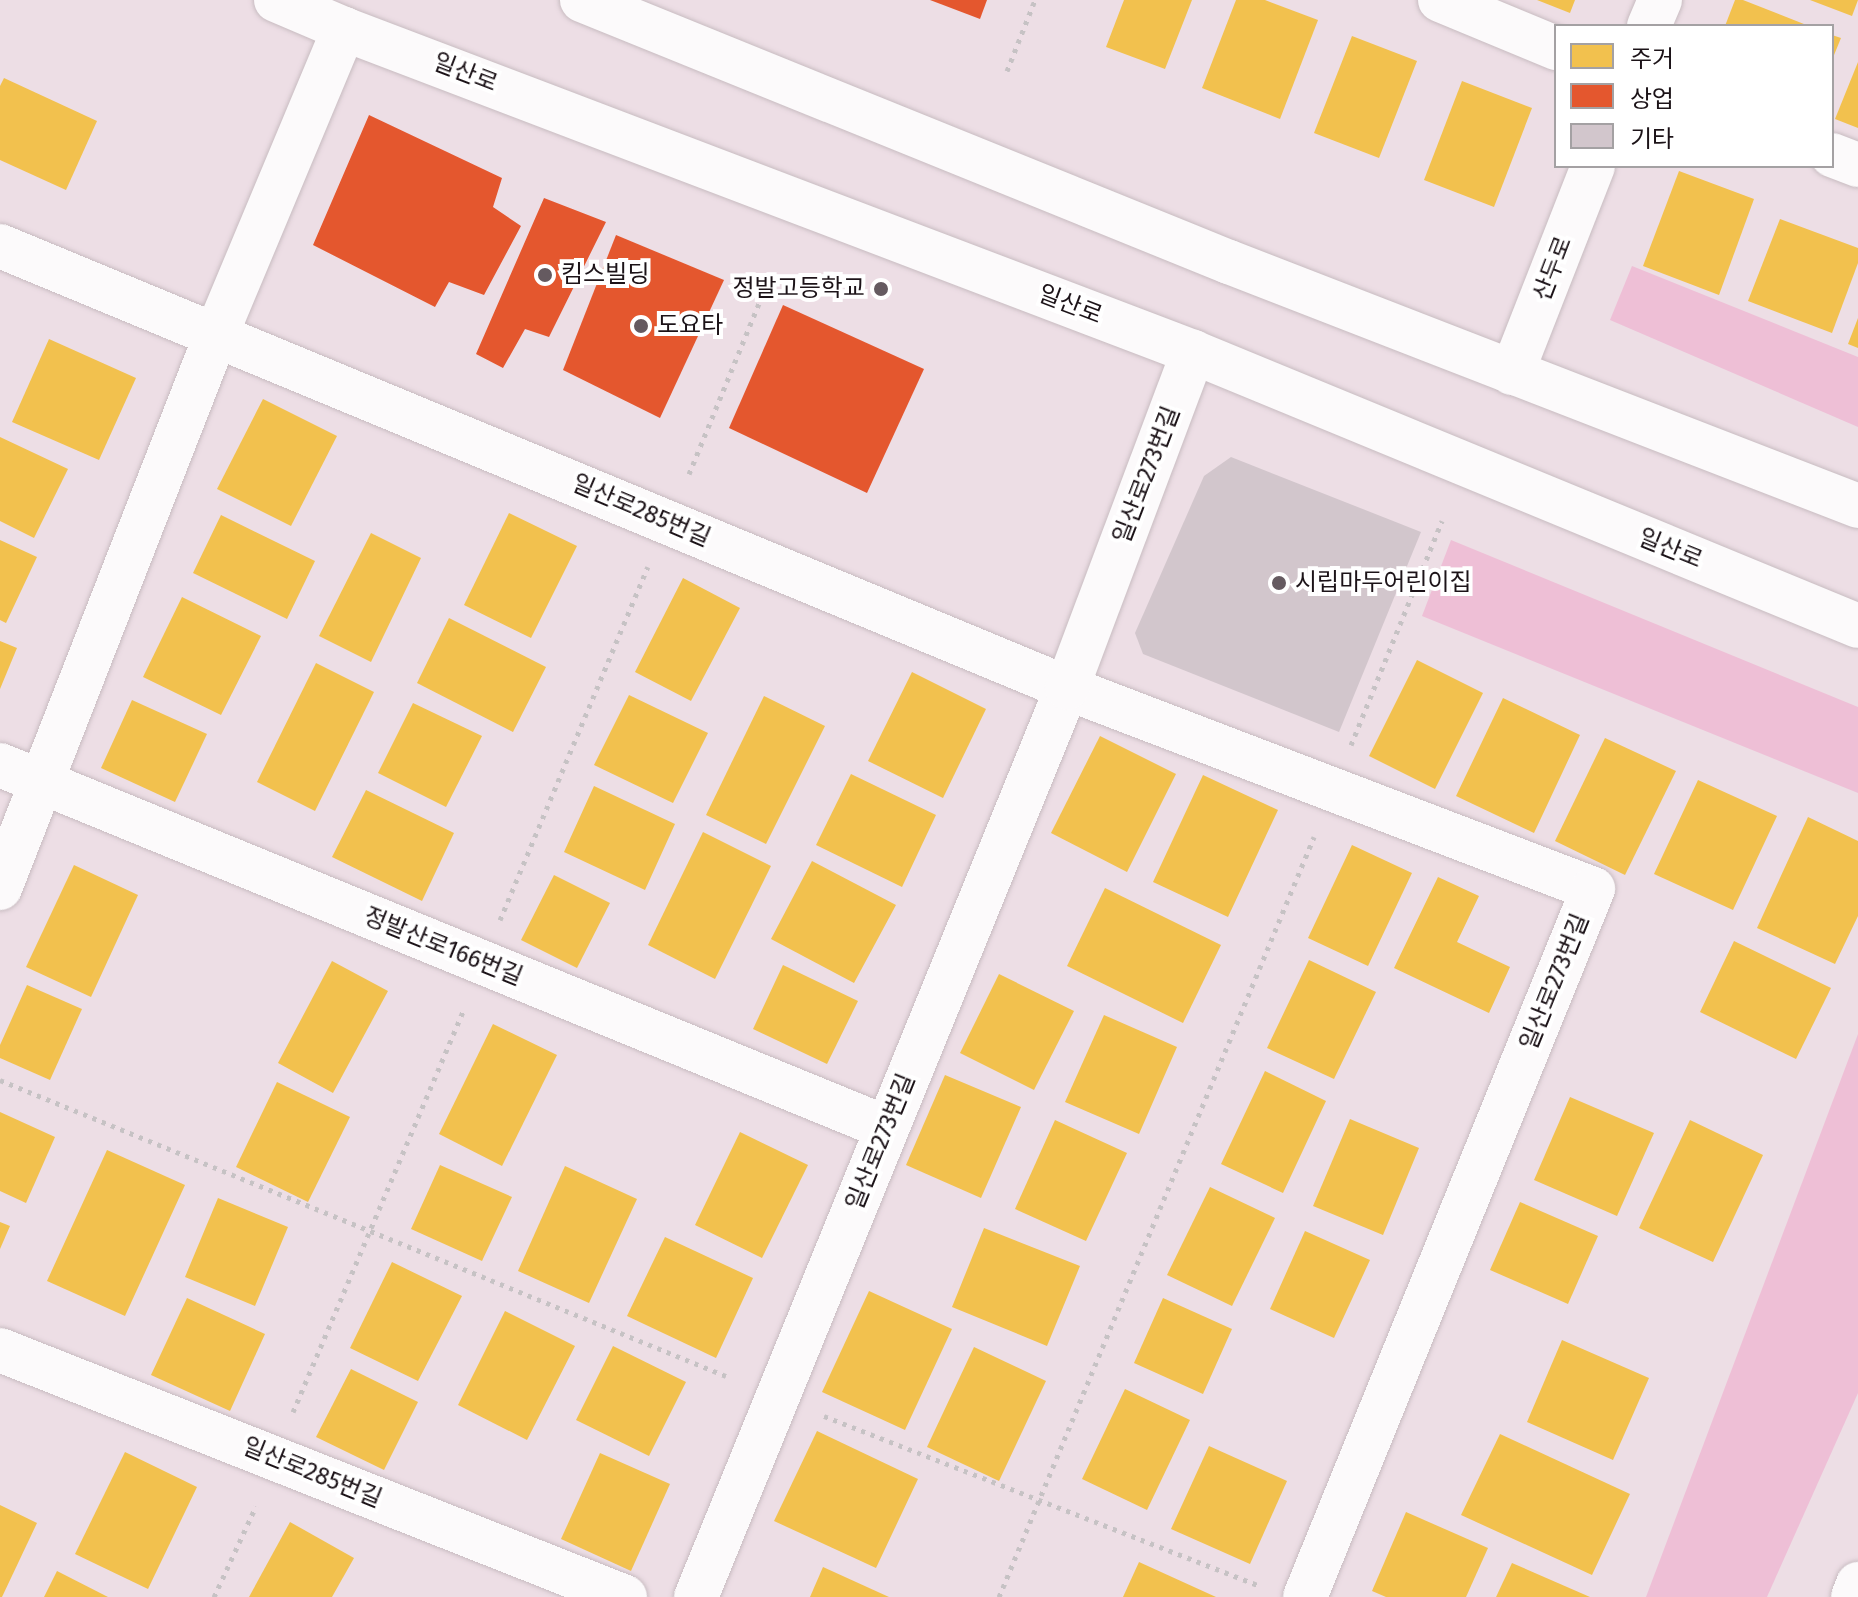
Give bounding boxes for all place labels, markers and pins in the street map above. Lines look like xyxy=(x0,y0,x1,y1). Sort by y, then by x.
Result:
place label: 킴스빌딩 xyxy=(561,261,649,289)
marker: 킴스빌딩 xyxy=(536,266,554,284)
place label: 정발고등학교 xyxy=(733,275,865,303)
marker: 정발고등학교 xyxy=(872,280,890,298)
place label: 도요타 xyxy=(657,312,723,340)
marker: 도요타 xyxy=(632,317,650,335)
place label: 시립마두어린이집 xyxy=(1295,569,1472,597)
marker: 시립마두어린이집 xyxy=(1270,574,1288,592)

